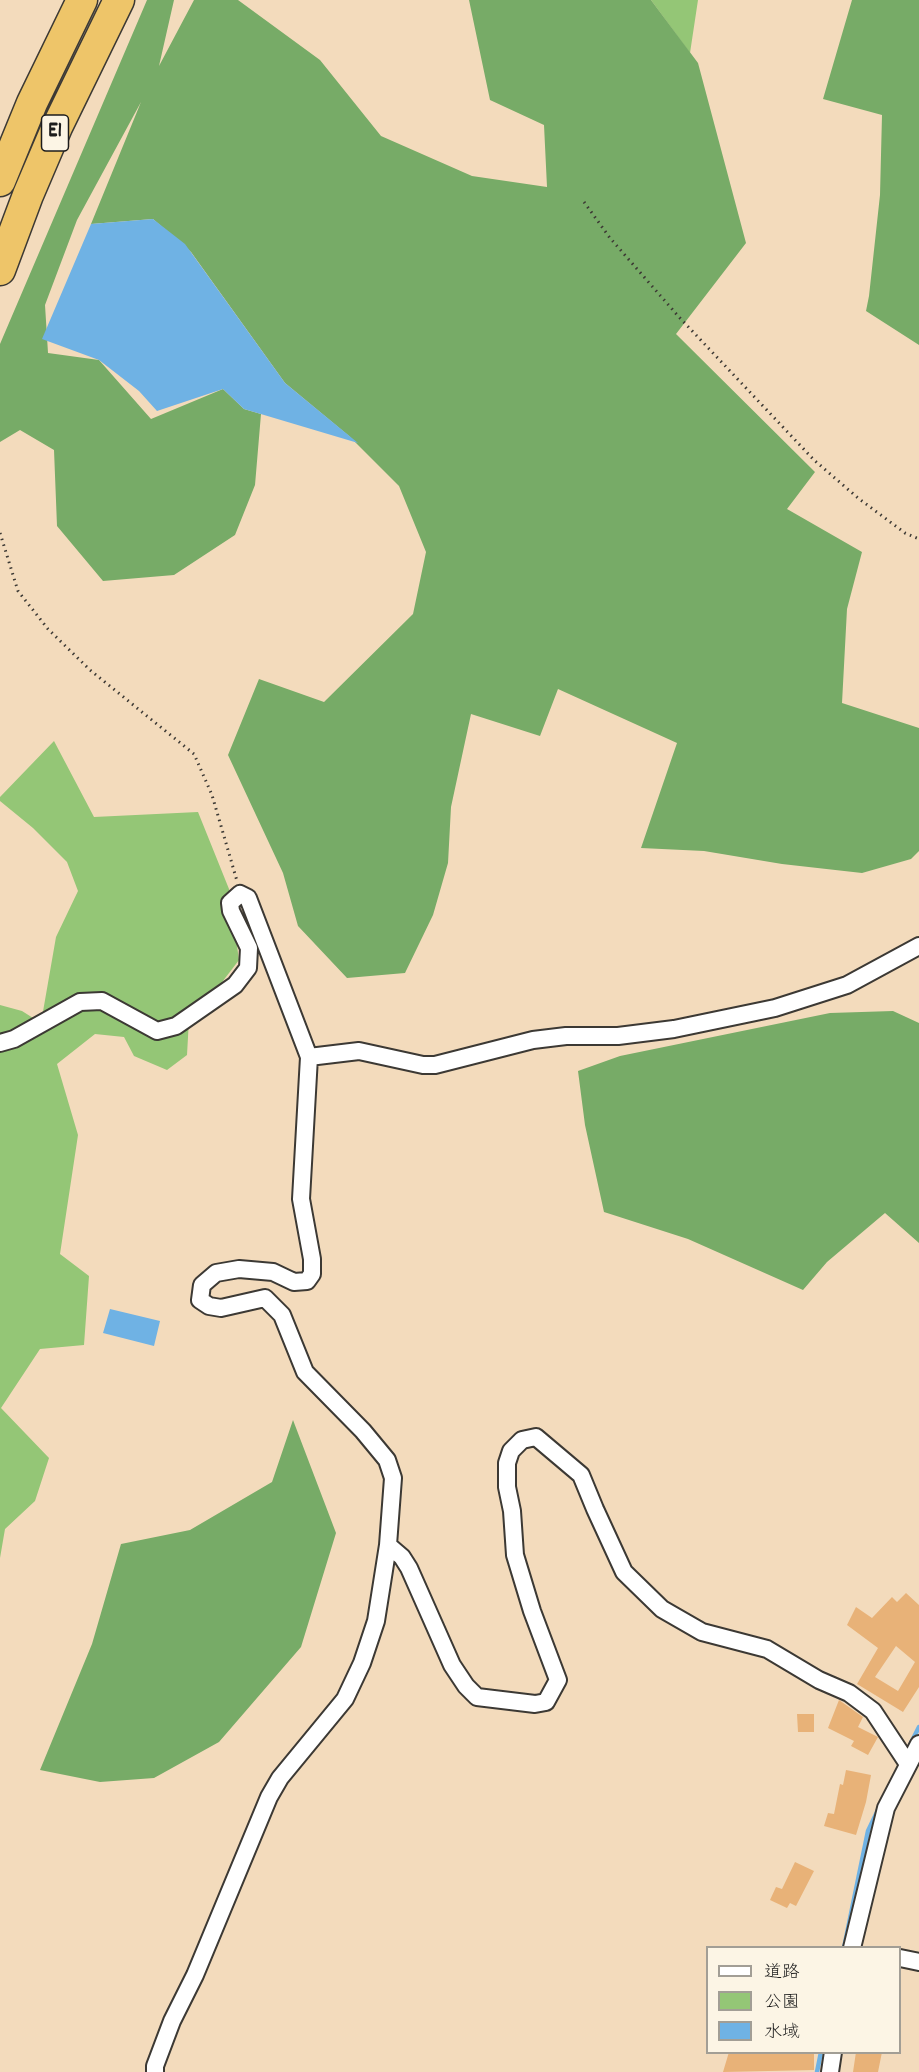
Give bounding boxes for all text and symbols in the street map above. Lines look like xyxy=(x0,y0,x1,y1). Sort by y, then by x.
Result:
road number: E1 xyxy=(42,115,68,151)
legend xyxy=(706,1946,901,2054)
text: 道路 xyxy=(764,1961,800,1986)
text: 公園 xyxy=(764,1991,800,2016)
text: 水域 xyxy=(764,2021,800,2046)

